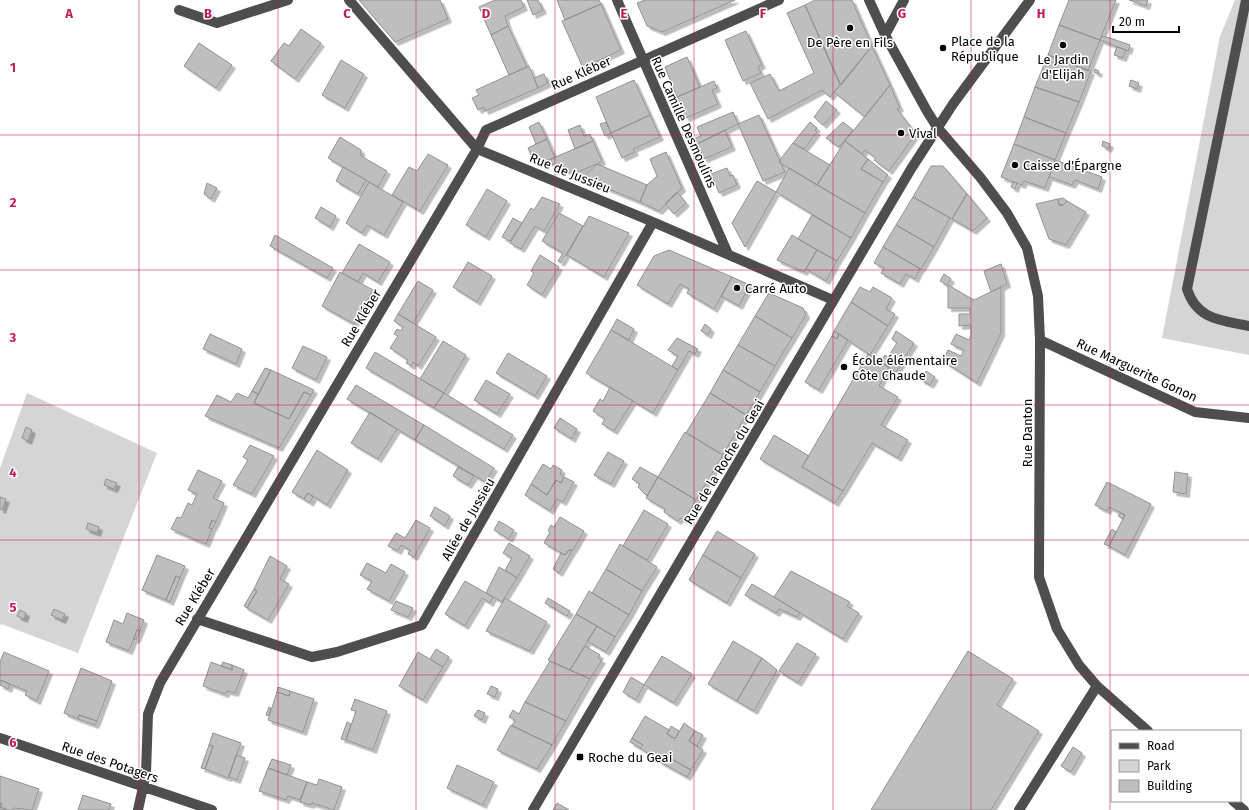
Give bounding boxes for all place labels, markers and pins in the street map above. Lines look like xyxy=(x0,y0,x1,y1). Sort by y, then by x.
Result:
marker: De Père en Fils xyxy=(845,23,855,33)
place label: Place de la République xyxy=(951,34,1019,64)
place label: De Père en Fils xyxy=(807,35,893,50)
marker: Le Jardin d'Elijah xyxy=(1058,40,1068,50)
marker: Place de la République xyxy=(938,43,948,53)
place label: Le Jardin d'Elijah xyxy=(1037,52,1089,82)
place label: Vival xyxy=(909,126,937,141)
marker: Vival xyxy=(896,128,906,138)
place label: Caisse d'Épargne xyxy=(1023,158,1122,173)
marker: Caisse d'Épargne xyxy=(1010,160,1020,170)
place label: Carré Auto xyxy=(745,281,807,296)
marker: Carré Auto xyxy=(732,283,742,293)
place label: École élémentaire Côte Chaude xyxy=(852,353,957,383)
marker: École élémentaire Côte Chaude xyxy=(839,362,849,372)
place label: Roche du Geai xyxy=(588,750,672,765)
marker: Roche du Geai xyxy=(575,752,585,762)

